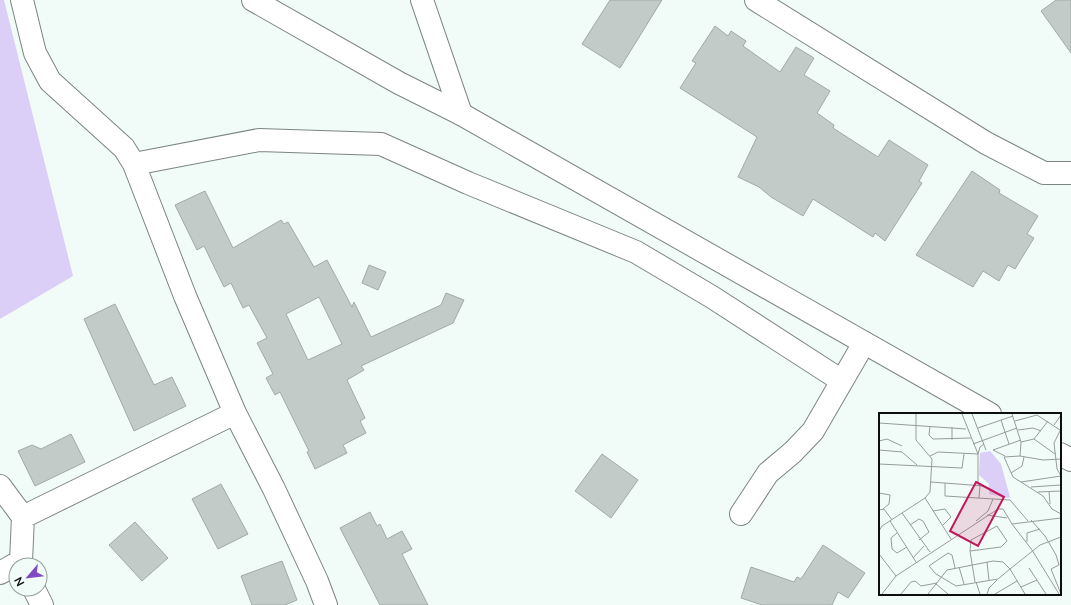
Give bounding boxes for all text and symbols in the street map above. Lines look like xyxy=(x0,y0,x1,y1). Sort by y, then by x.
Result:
inset map xyxy=(879,413,1061,595)
north arrow xyxy=(8,557,48,597)
text: N xyxy=(11,575,26,589)

